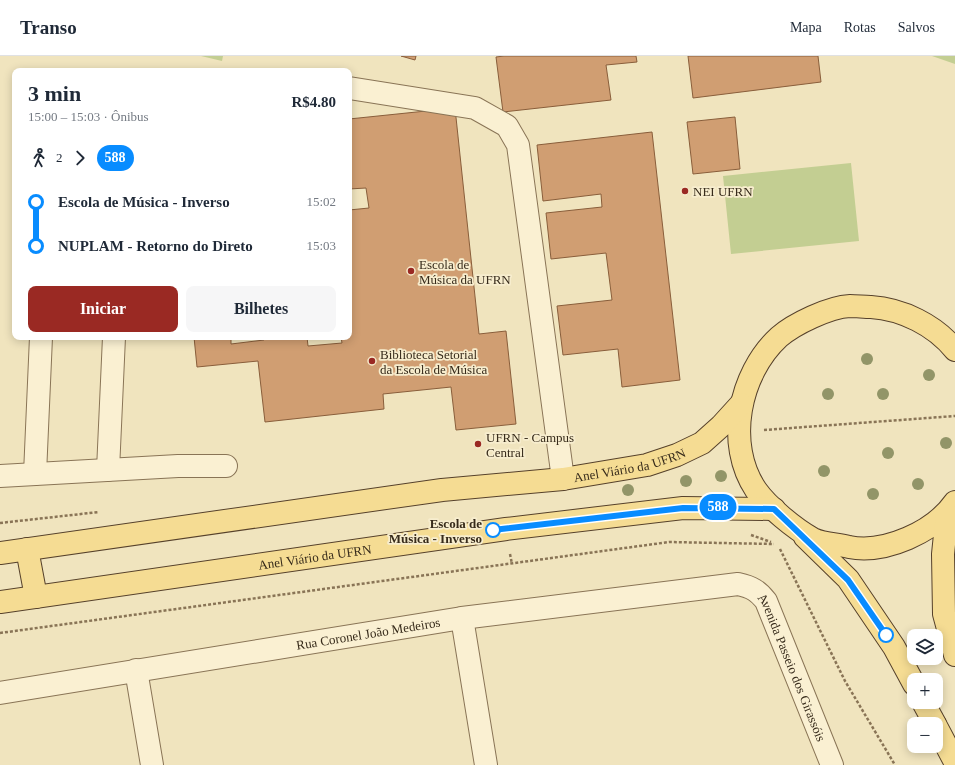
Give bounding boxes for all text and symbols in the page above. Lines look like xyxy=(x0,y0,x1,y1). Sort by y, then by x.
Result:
text: Transo xyxy=(20,17,77,38)
text: Mapa xyxy=(790,20,822,35)
text: Rotas xyxy=(844,20,876,35)
text: Salvos xyxy=(898,20,935,35)
text: 3 min xyxy=(28,81,81,106)
text: R$4.80 xyxy=(291,94,336,110)
text: 15:00 – 15:03 · Ônibus xyxy=(28,109,149,124)
icon: walk xyxy=(28,147,50,169)
icon: forward xyxy=(69,147,91,169)
text: 2 xyxy=(56,150,63,165)
text: 588 xyxy=(105,150,126,165)
place label: NEI UFRN xyxy=(693,184,753,199)
marker: NEI UFRN xyxy=(680,186,690,196)
text: Escola de Música - Inverso xyxy=(58,194,230,210)
text: 15:02 xyxy=(306,194,336,209)
text: NUPLAM - Retorno do Direto xyxy=(58,238,253,254)
text: 15:03 xyxy=(306,238,336,253)
place label: Escola de Música da UFRN xyxy=(419,257,511,287)
marker: Escola de Música da UFRN xyxy=(406,266,416,276)
button: Iniciar xyxy=(28,286,178,332)
button: Bilhetes xyxy=(186,286,336,332)
place label: Biblioteca Setorial da Escola de Música xyxy=(380,347,487,377)
marker: Biblioteca Setorial da Escola de Música xyxy=(367,356,377,366)
place label: UFRN - Campus Central xyxy=(486,430,574,460)
marker: UFRN - Campus Central xyxy=(473,439,483,449)
street label: Anel Viário da UFRN xyxy=(573,444,688,485)
line badge: 588 xyxy=(695,494,741,520)
text: 588 xyxy=(708,499,729,514)
place label: Escola de Música - Inverso xyxy=(389,516,482,546)
marker: Escola de Música - Inverso xyxy=(485,522,501,538)
street label: Anel Viário da UFRN xyxy=(257,541,373,572)
street label: Avenida Passeio dos Girassóis xyxy=(755,590,829,743)
street label: Rua Coronel João Medeiros xyxy=(295,614,441,652)
unlabelled marker xyxy=(878,627,894,643)
map controls xyxy=(907,629,943,753)
button: layers xyxy=(907,629,943,665)
button: + xyxy=(907,673,943,709)
button: − xyxy=(907,717,943,753)

